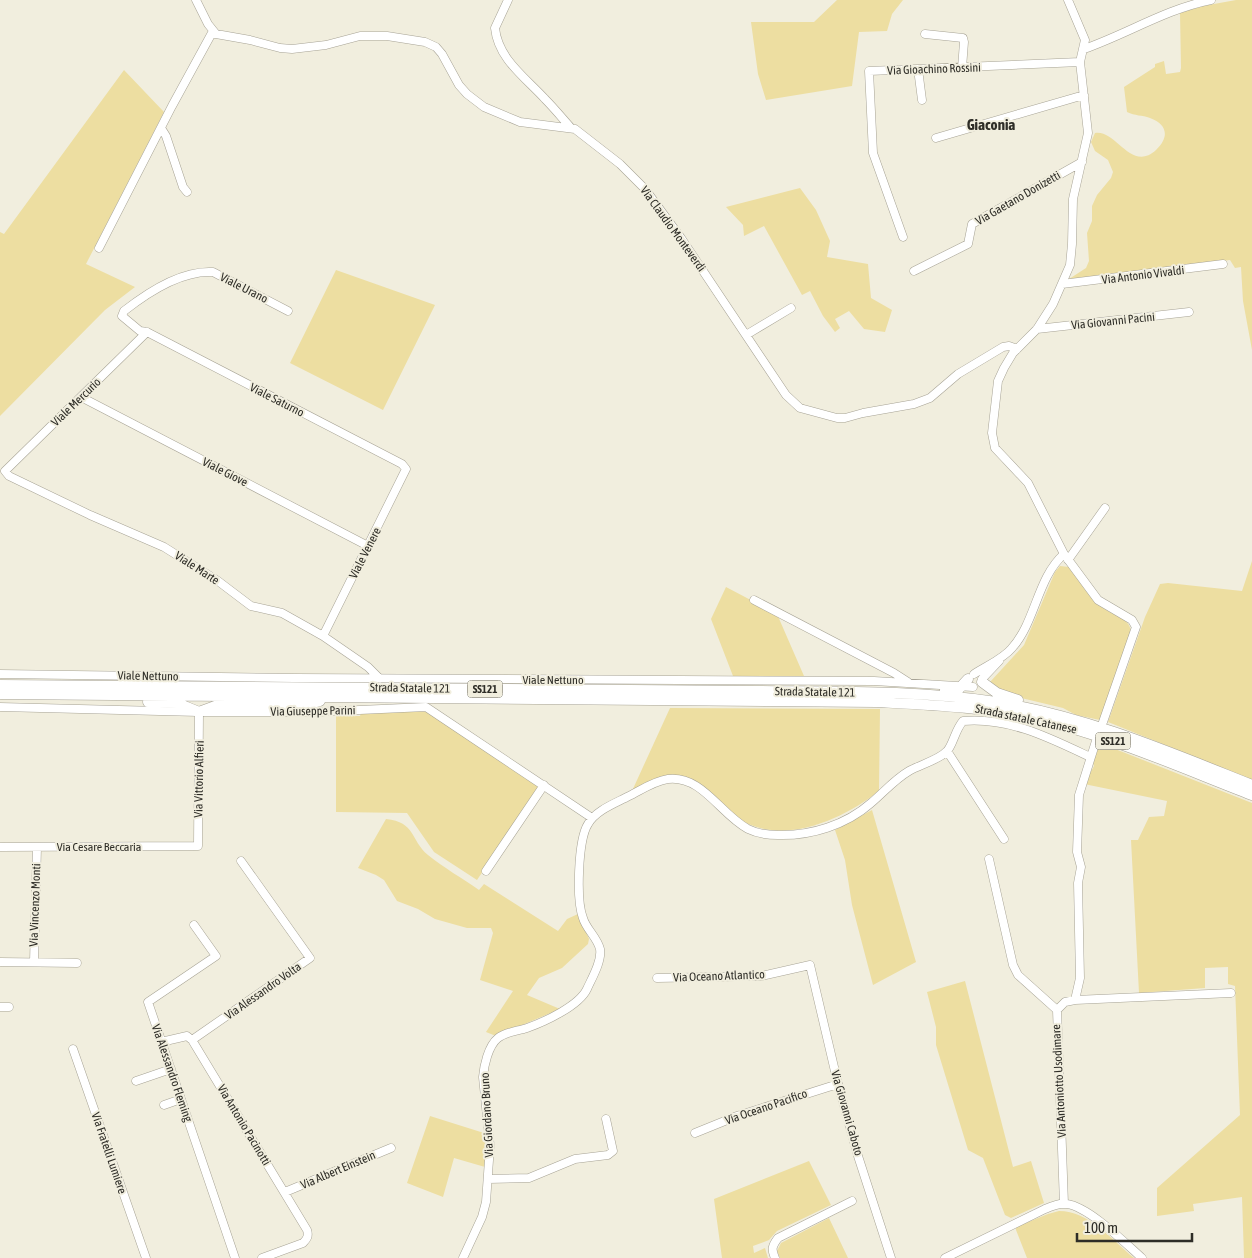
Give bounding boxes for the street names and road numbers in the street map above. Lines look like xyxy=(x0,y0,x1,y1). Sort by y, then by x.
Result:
street label: Via Gioachino Rossini xyxy=(887,60,981,78)
street label: Via Gaetano Donizetti xyxy=(973,168,1063,228)
street label: Via Claudio Monteverdi xyxy=(637,184,709,274)
street label: Via Antonio Vivaldi xyxy=(1101,263,1185,287)
street label: Viale Urano xyxy=(218,270,271,306)
street label: Via Giovanni Pacini xyxy=(1071,310,1155,332)
street label: Viale Mercurio xyxy=(48,375,104,429)
street label: Viale Saturno xyxy=(247,380,307,420)
street label: Viale Giove xyxy=(200,455,250,489)
street label: Viale Venere xyxy=(346,525,384,581)
street label: Viale Marte xyxy=(172,548,222,588)
street label: Viale Nettuno xyxy=(117,668,179,684)
street label: Viale Nettuno xyxy=(522,673,584,687)
street label: Strada Statale 121 xyxy=(370,680,451,696)
road number: SS121 xyxy=(468,681,502,698)
street label: Strada Statale 121 xyxy=(775,684,856,700)
street label: Strada statale Catanese xyxy=(974,701,1078,737)
street label: Via Giuseppe Parini xyxy=(270,703,356,719)
road number: SS121 xyxy=(1096,732,1130,749)
street label: Via Vittorio Alfieri xyxy=(191,740,207,818)
street label: Via Cesare Beccaria xyxy=(57,840,141,854)
street label: Via Vincenzo Monti xyxy=(27,863,43,947)
street label: Via Alessandro Volta xyxy=(222,959,304,1023)
street label: Via Oceano Atlantico xyxy=(673,967,765,985)
street label: Via Alessandro Fleming xyxy=(149,1022,196,1124)
street label: Via Antoniotto Usodimare xyxy=(1049,1024,1069,1138)
street label: Via Giovanni Caboto xyxy=(828,1069,866,1158)
street label: Via Giordano Bruno xyxy=(478,1072,496,1158)
street label: Via Antonio Pacinotti xyxy=(214,1082,274,1168)
street label: Via Oceano Pacifico xyxy=(723,1086,809,1128)
street label: Via Fratelli Lumiere xyxy=(89,1110,129,1196)
street label: Via Albert Einstein xyxy=(299,1148,377,1192)

